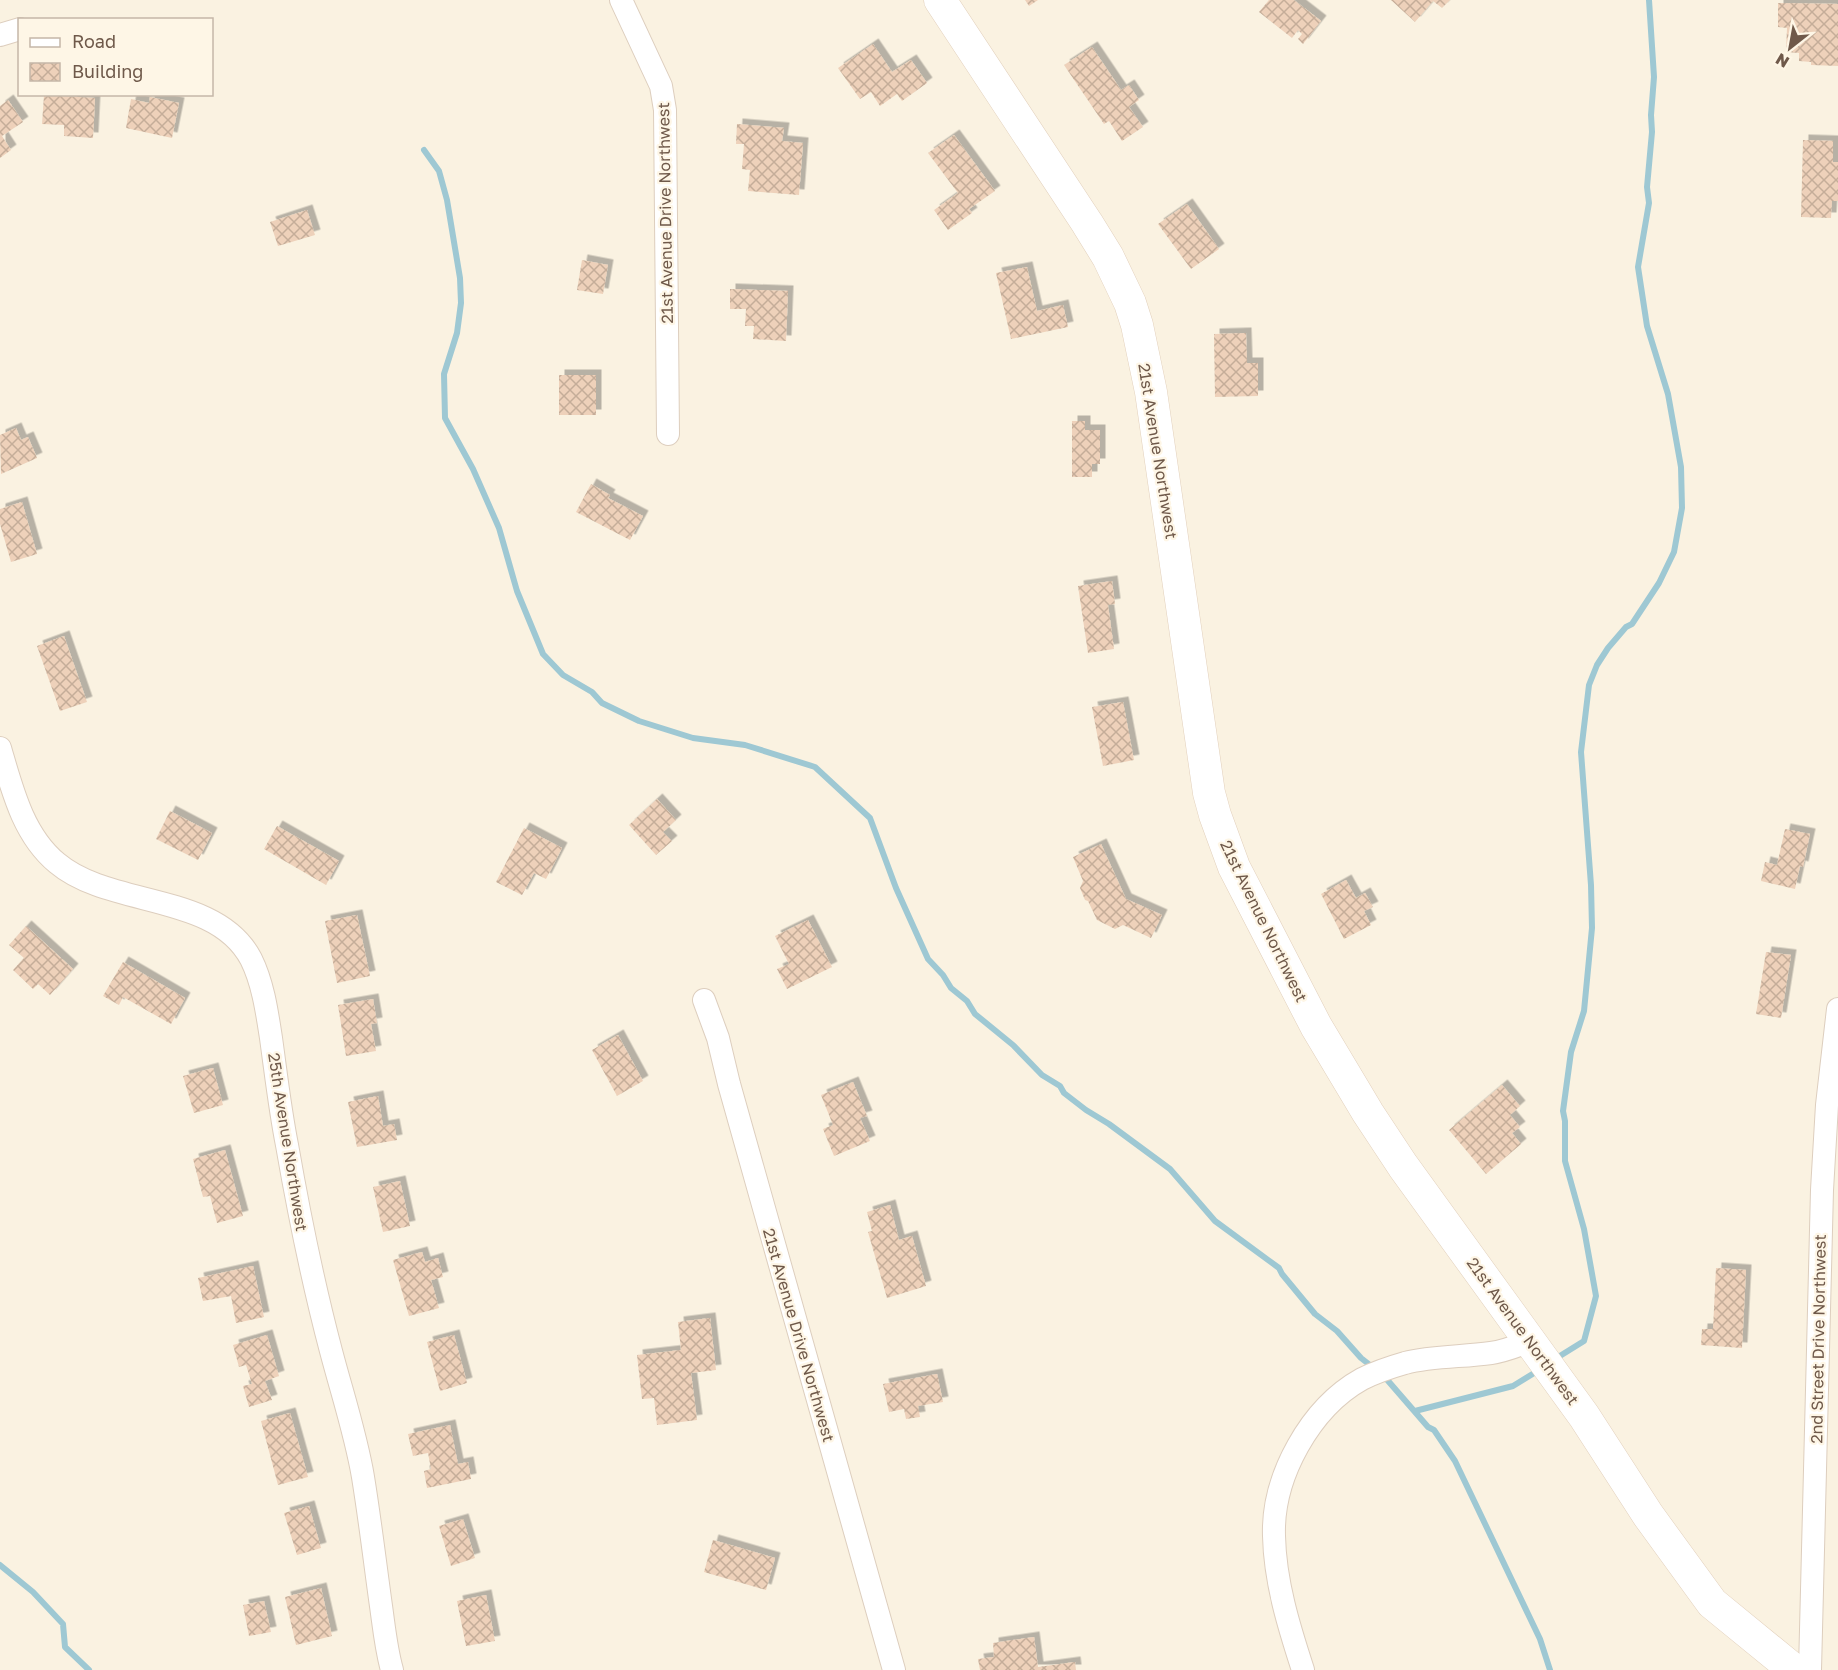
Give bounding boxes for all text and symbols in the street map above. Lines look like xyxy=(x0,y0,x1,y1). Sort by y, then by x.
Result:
legend xyxy=(18,18,213,96)
north arrow xyxy=(1760,18,1820,78)
text: Road xyxy=(72,30,116,52)
text: N xyxy=(1772,49,1793,73)
text: Building xyxy=(72,60,143,82)
street label: 21st Avenue Drive Northwest xyxy=(653,102,677,324)
street label: 21st Avenue Northwest xyxy=(1134,362,1182,540)
street label: 21st Avenue Northwest xyxy=(1216,837,1312,1005)
street label: 25th Avenue Northwest xyxy=(264,1051,312,1233)
street label: 21st Avenue Drive Northwest xyxy=(759,1226,839,1444)
street label: 2nd Street Drive Northwest xyxy=(1806,1234,1830,1444)
street label: 21st Avenue Northwest xyxy=(1463,1253,1583,1409)

